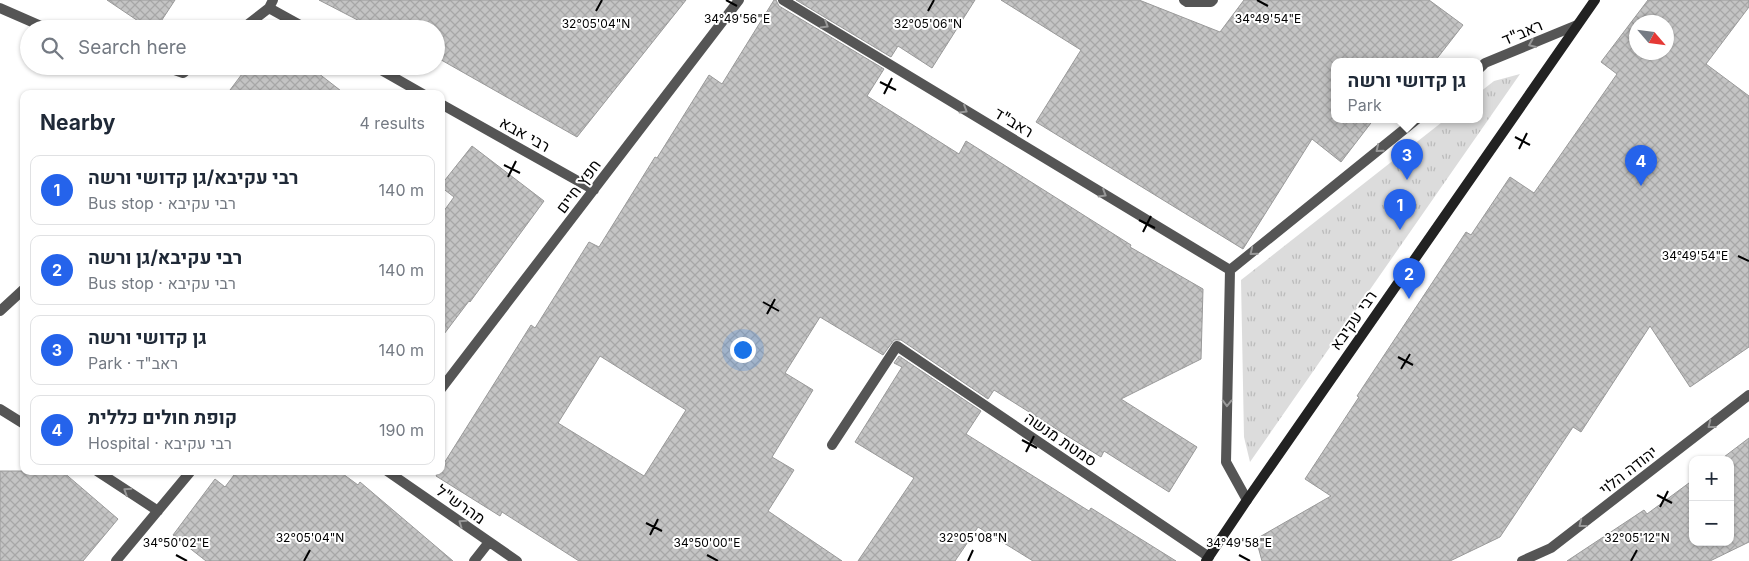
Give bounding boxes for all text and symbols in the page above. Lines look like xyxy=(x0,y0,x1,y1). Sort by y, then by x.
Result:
text: 34°49'56"E xyxy=(704,11,770,26)
text: 34°49'54"E xyxy=(1235,11,1301,26)
street label: ראב"ד xyxy=(1499,15,1545,49)
north arrow xyxy=(1629,15,1674,60)
text: 32°05'04"N xyxy=(562,16,630,31)
text: 32°05'06"N xyxy=(894,16,962,31)
one-way arrow xyxy=(819,19,828,29)
search box xyxy=(20,20,445,75)
icon: search xyxy=(38,34,66,62)
text: Search here xyxy=(78,36,187,59)
one-way arrow xyxy=(1528,37,1537,48)
popup xyxy=(1331,58,1483,123)
text: גן קדושי ורשה xyxy=(1348,69,1466,92)
text: Park xyxy=(1348,95,1382,115)
one-way arrow xyxy=(958,103,967,113)
street label: ראב"ד xyxy=(991,103,1037,141)
text: Nearby xyxy=(40,110,115,135)
street label: רבי אבא xyxy=(496,112,554,156)
text: 4 results xyxy=(360,113,425,133)
pin: 3 xyxy=(1391,139,1423,180)
one-way arrow xyxy=(1376,144,1385,152)
pin: 4 xyxy=(1625,145,1657,186)
street label: חפץ חיים xyxy=(551,155,605,217)
text: רבי עקיבא/גן קדושי ורשה xyxy=(88,166,299,189)
text: 1 xyxy=(54,180,60,200)
text: 140 m xyxy=(379,180,424,200)
one-way arrow xyxy=(1097,187,1106,197)
pin: 1 xyxy=(1384,189,1416,230)
text: Bus stop · רבי עקיבא xyxy=(88,193,236,213)
text: רבי עקיבא/גן ורשה xyxy=(88,246,242,269)
one-way arrow xyxy=(1249,246,1258,255)
text: 34°49'54"E xyxy=(1662,248,1728,263)
pin: 2 xyxy=(1393,258,1425,299)
text: 2 xyxy=(52,260,62,280)
text: 140 m xyxy=(379,260,424,280)
text: Bus stop · רבי עקיבא xyxy=(88,273,236,293)
street label: רבי עקיבא xyxy=(1325,286,1381,354)
text: גן קדושי ורשה xyxy=(88,326,207,349)
your location xyxy=(730,337,756,363)
text: 3 xyxy=(52,340,62,360)
text: 140 m xyxy=(379,340,424,360)
text: Park · ראב"ד xyxy=(88,353,178,373)
one-way arrow xyxy=(1222,400,1232,408)
text: קופת חולים כללית xyxy=(88,406,237,429)
street label: סמטת מנשה xyxy=(1021,408,1101,470)
one-way arrow xyxy=(1707,419,1716,428)
text: 4 xyxy=(52,420,62,440)
text: 190 m xyxy=(379,420,424,440)
text: Hospital · רבי עקיבא xyxy=(88,433,232,453)
street label: יהודה הלוי xyxy=(1595,441,1661,499)
map controls xyxy=(1689,456,1734,546)
button: + xyxy=(1689,456,1734,501)
street label: מהרש"ל xyxy=(432,480,490,528)
one-way arrow xyxy=(124,488,133,497)
button: − xyxy=(1689,501,1734,546)
one-way arrow xyxy=(1579,519,1588,527)
one-way arrow xyxy=(459,520,468,529)
text: 32°05'04"N xyxy=(276,530,344,545)
text: 32°05'08"N xyxy=(939,530,1007,545)
text: 32°05'12"N xyxy=(1604,530,1670,545)
text: 34°50'02"E xyxy=(143,535,209,550)
text: 34°50'00"E xyxy=(674,535,740,550)
text: 34°49'58"E xyxy=(1206,535,1272,550)

